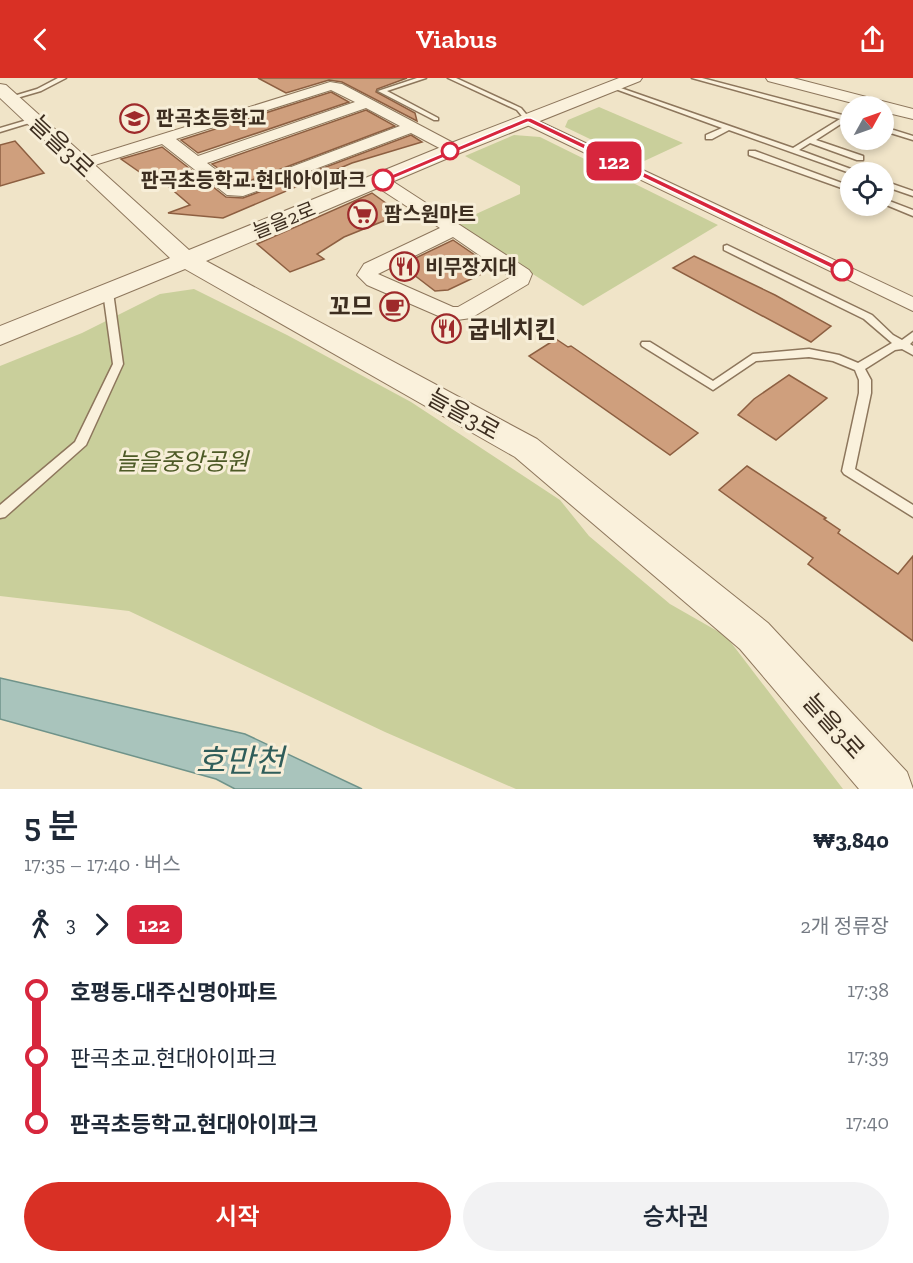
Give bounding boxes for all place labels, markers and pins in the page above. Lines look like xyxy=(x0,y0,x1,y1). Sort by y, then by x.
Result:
school or university icon: 판곡초등학교 xyxy=(119,102,151,134)
place label: 판곡초등학교 xyxy=(156,106,266,130)
unlabelled marker xyxy=(441,142,459,160)
place label: 판곡초등학교.현대아이파크 xyxy=(141,168,366,192)
marker: 판곡초등학교.현대아이파크 xyxy=(372,169,394,191)
supermarket icon: 팜스원마트 xyxy=(347,198,379,230)
place label: 팜스원마트 xyxy=(384,202,476,226)
restaurant icon: 비무장지대 xyxy=(388,251,420,283)
place label: 비무장지대 xyxy=(425,255,517,279)
unlabelled marker xyxy=(831,259,853,281)
cafe icon: 꼬므 xyxy=(378,290,410,322)
place label: 꼬므 xyxy=(329,292,373,321)
restaurant icon: 굽네치킨 xyxy=(431,313,463,345)
place label: 굽네치킨 xyxy=(468,315,556,344)

